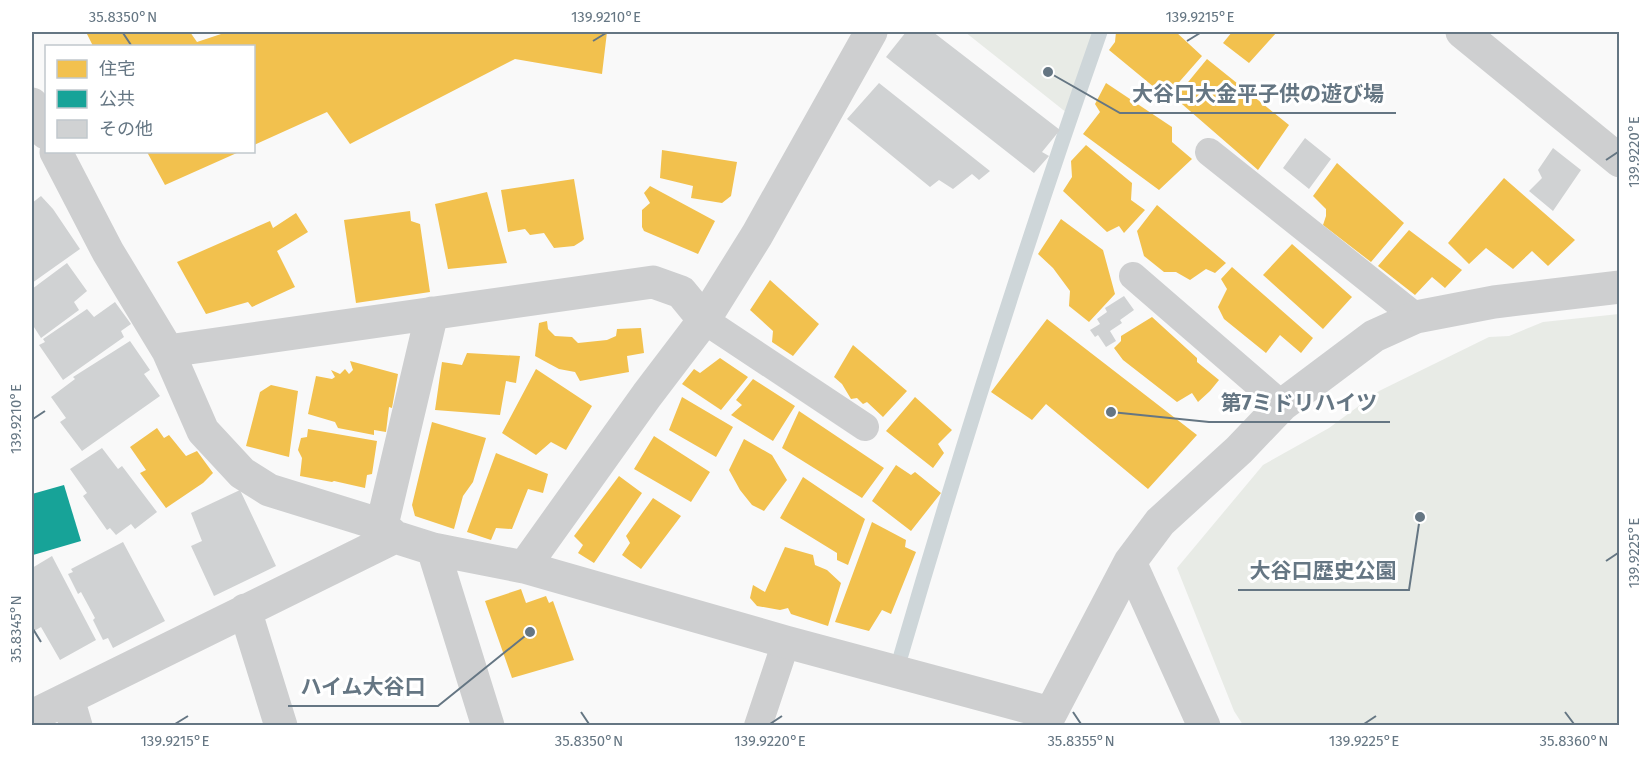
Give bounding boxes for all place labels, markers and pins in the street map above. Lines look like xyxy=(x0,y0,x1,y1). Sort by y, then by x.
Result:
callout: 大谷口大金平子供の遊び場 xyxy=(1120,74,1396,113)
callout: 第7ミドリハイツ xyxy=(1209,383,1390,422)
callout: 大谷口歴史公園 xyxy=(1238,551,1409,590)
callout: ハイム大谷口 xyxy=(288,667,438,706)

